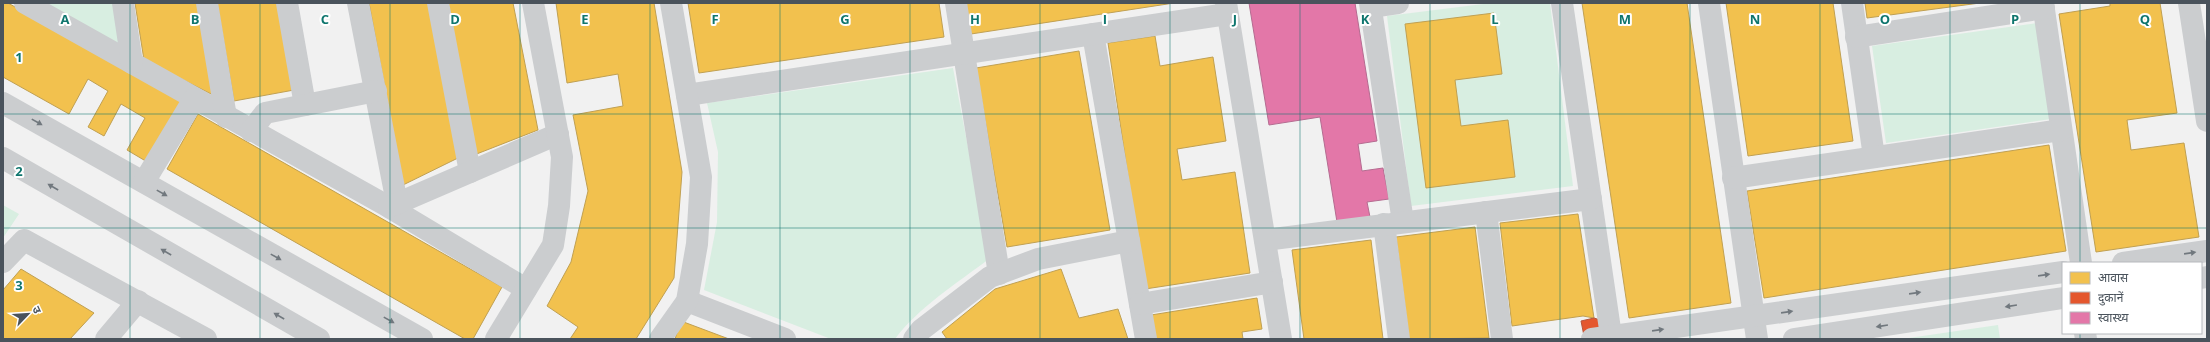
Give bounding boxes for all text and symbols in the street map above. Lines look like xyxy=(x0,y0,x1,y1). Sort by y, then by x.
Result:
text: A xyxy=(61,10,70,28)
text: B xyxy=(191,10,200,28)
text: C xyxy=(321,10,329,28)
text: D xyxy=(450,10,460,28)
text: E xyxy=(581,10,589,28)
text: F xyxy=(711,10,719,28)
text: G xyxy=(840,10,850,28)
text: H xyxy=(970,10,980,28)
text: I xyxy=(1103,10,1107,28)
text: J xyxy=(1232,10,1237,28)
text: K xyxy=(1361,10,1370,28)
text: L xyxy=(1491,10,1499,28)
text: M xyxy=(1619,10,1631,28)
text: N xyxy=(1750,10,1760,28)
text: O xyxy=(1880,10,1890,28)
text: P xyxy=(2011,10,2019,28)
text: Q xyxy=(2140,10,2150,28)
text: 1 xyxy=(15,48,23,66)
one-way arrow xyxy=(31,119,43,125)
text: 2 xyxy=(15,162,23,180)
one-way arrow xyxy=(47,184,59,191)
one-way arrow xyxy=(156,189,168,196)
one-way arrow xyxy=(160,248,172,255)
one-way arrow xyxy=(2184,250,2196,256)
one-way arrow xyxy=(270,253,282,260)
legend xyxy=(2062,262,2202,334)
text: आवास xyxy=(2098,269,2129,286)
one-way arrow xyxy=(2038,272,2050,278)
text: 3 xyxy=(15,276,23,294)
text: दुकानें xyxy=(2098,289,2124,306)
one-way arrow xyxy=(1909,290,1922,296)
north arrow xyxy=(8,294,48,334)
text: उ xyxy=(29,303,46,316)
one-way arrow xyxy=(2005,303,2017,309)
one-way arrow xyxy=(1781,309,1793,315)
text: स्वास्थ्य xyxy=(2098,309,2130,326)
one-way arrow xyxy=(273,313,285,320)
one-way arrow xyxy=(383,317,395,324)
one-way arrow xyxy=(1876,323,1888,329)
one-way arrow xyxy=(1652,327,1664,333)

